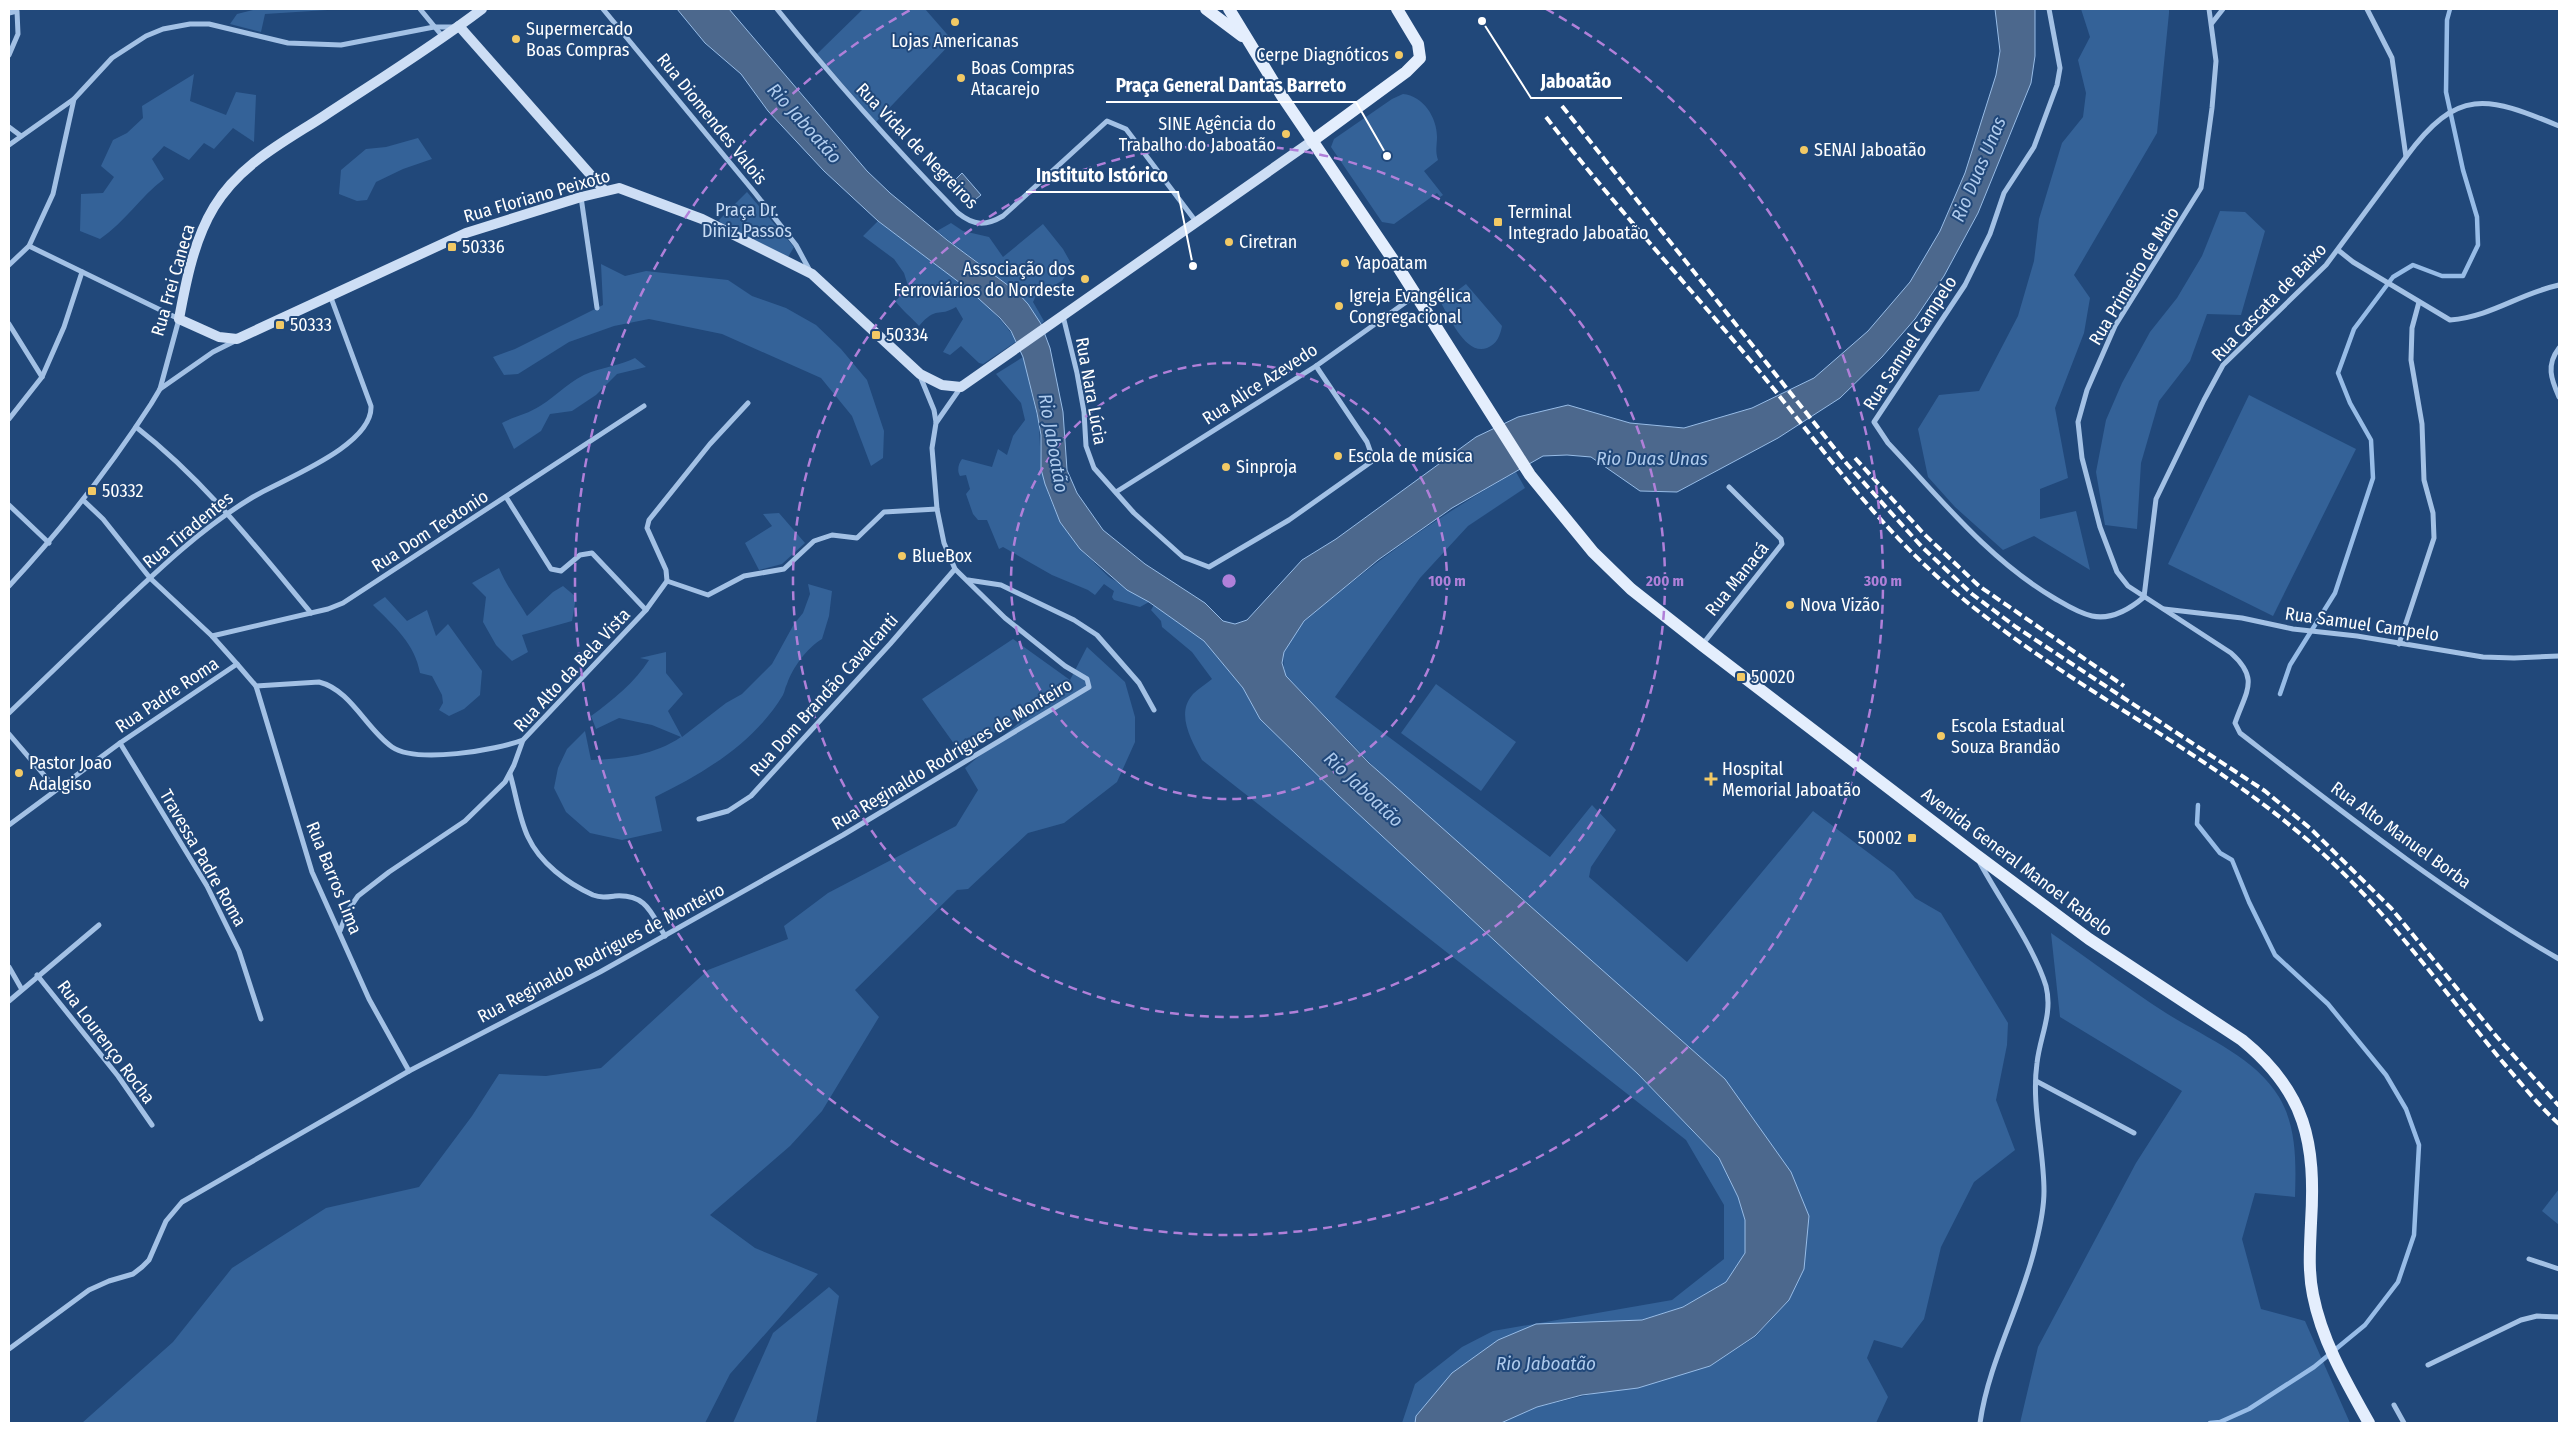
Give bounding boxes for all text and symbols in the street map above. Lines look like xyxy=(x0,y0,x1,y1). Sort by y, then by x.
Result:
marker: Lojas Americanas xyxy=(949,16,961,28)
place label: Supermercado Boas Compras xyxy=(526,18,633,61)
place label: Lojas Americanas xyxy=(891,30,1019,52)
marker: Supermercado Boas Compras xyxy=(510,33,522,45)
place label: Cerpe Diagnóticos xyxy=(1256,44,1389,66)
street label: Rua Diomendes Valois xyxy=(652,49,772,189)
marker: Cerpe Diagnóticos xyxy=(1393,49,1405,61)
place label: Boas Compras Atacarejo xyxy=(971,57,1075,100)
callout: Jaboatão xyxy=(1531,64,1622,98)
callout: Praça General Dantas Barreto xyxy=(1106,68,1356,102)
text: Jaboatão xyxy=(1540,70,1611,93)
marker: Boas Compras Atacarejo xyxy=(955,72,967,84)
text: Praça General Dantas Barreto xyxy=(1116,74,1346,97)
water label: Rio Jaboatão xyxy=(763,78,847,168)
street label: Rua Vidal de Negreiros xyxy=(851,78,983,214)
place label: SINE Agência do Trabalho do Jaboatão xyxy=(1119,113,1276,156)
water label: Rio Duas Unas xyxy=(1946,113,2011,225)
marker: SINE Agência do Trabalho do Jaboatão xyxy=(1280,128,1292,140)
place label: SENAI Jaboatão xyxy=(1814,139,1926,161)
marker: SENAI Jaboatão xyxy=(1798,144,1810,156)
callout: Instituto Istórico xyxy=(1026,158,1178,192)
text: Instituto Istórico xyxy=(1036,164,1168,187)
street label: Rua Floriano Peixoto xyxy=(461,165,613,227)
park label: Praça Dr. Diniz Passos xyxy=(702,199,792,242)
place label: Terminal Integrado Jaboatão xyxy=(1508,201,1649,244)
street label: Rua Primeiro de Maio xyxy=(2084,203,2184,349)
marker: Terminal Integrado Jaboatão xyxy=(1492,216,1504,228)
street label: Rua Frei Caneca xyxy=(147,221,200,339)
place label: Ciretran xyxy=(1239,231,1297,253)
place label: 50336 xyxy=(462,236,505,258)
marker: Ciretran xyxy=(1223,236,1235,248)
street label: Rua Cascata de Baixo xyxy=(2207,238,2331,366)
marker: 50336 xyxy=(446,241,458,253)
place label: Yapoatam xyxy=(1355,252,1428,274)
marker: Yapoatam xyxy=(1339,257,1351,269)
place label: Associação dos Ferroviários do Nordeste xyxy=(894,258,1075,301)
street label: Rua Samuel Campelo xyxy=(1858,272,1962,414)
marker: Associação dos Ferroviários do Nordeste xyxy=(1079,273,1091,285)
place label: Igreja Evangélica Congregacional xyxy=(1349,285,1471,328)
marker: Igreja Evangélica Congregacional xyxy=(1333,300,1345,312)
place label: 50333 xyxy=(290,314,332,336)
marker: 50333 xyxy=(274,319,286,331)
place label: 50334 xyxy=(886,324,929,346)
marker: 50334 xyxy=(870,329,882,341)
street label: Rua Nara Lúcia xyxy=(1071,335,1111,447)
street label: Rua Alice Azevedo xyxy=(1198,339,1322,429)
water label: Rio Jaboatão xyxy=(1034,392,1074,494)
place label: Escola de música xyxy=(1348,445,1473,467)
water label: Rio Duas Unas xyxy=(1596,447,1708,470)
marker: Escola de música xyxy=(1332,450,1344,462)
place label: Sinproja xyxy=(1236,456,1297,478)
marker: Sinproja xyxy=(1220,461,1232,473)
place label: 50332 xyxy=(102,480,144,502)
marker: 50332 xyxy=(86,485,98,497)
street label: Rua Dom Teotonio xyxy=(368,485,492,577)
street label: Rua Tiradentes xyxy=(138,487,238,573)
street label: Rua Manacá xyxy=(1701,538,1774,620)
place label: BlueBox xyxy=(912,545,972,567)
marker: BlueBox xyxy=(896,550,908,562)
centre of rings xyxy=(1220,572,1238,590)
text: 100 m xyxy=(1428,572,1466,590)
text: 200 m xyxy=(1645,572,1684,590)
text: 300 m xyxy=(1863,572,1902,590)
place label: Nova Vizão xyxy=(1800,594,1880,616)
marker: Nova Vizão xyxy=(1784,599,1796,611)
street label: Rua Samuel Campelo xyxy=(2284,602,2440,646)
street label: Rua Alto da Bela Vista xyxy=(509,604,635,736)
street label: Rua Dom Brandão Cavalcanti xyxy=(745,609,903,781)
street label: Rua Padre Roma xyxy=(111,652,223,738)
place label: 50020 xyxy=(1751,666,1795,688)
marker: 50020 xyxy=(1735,671,1747,683)
street label: Rua Reginaldo Rodrigues de Monteiro xyxy=(828,673,1076,835)
place label: Escola Estadual Souza Brandão xyxy=(1951,715,2065,758)
marker: Escola Estadual Souza Brandão xyxy=(1935,730,1947,742)
water label: Rio Jaboatão xyxy=(1319,747,1408,832)
place label: Pastor Joao Adalgiso xyxy=(29,752,112,795)
place label: Hospital Memorial Jaboatão xyxy=(1722,758,1861,801)
marker: Pastor Joao Adalgiso xyxy=(13,767,25,779)
marker: Hospital Memorial Jaboatão xyxy=(1704,772,1718,786)
street label: Rua Alto Manuel Borba xyxy=(2327,777,2476,893)
street label: Avenida General Manoel Rabelo xyxy=(1917,783,2117,941)
street label: Travessa Padre Roma xyxy=(155,786,251,931)
street label: Rua Barros Lima xyxy=(301,818,367,938)
place label: 50002 xyxy=(1858,827,1902,849)
marker: 50002 xyxy=(1906,832,1918,844)
street label: Rua Reginaldo Rodrigues de Monteiro xyxy=(474,878,728,1028)
street label: Rua Lourenço Rocha xyxy=(52,976,160,1108)
water label: Rio Jaboatão xyxy=(1496,1352,1596,1375)

